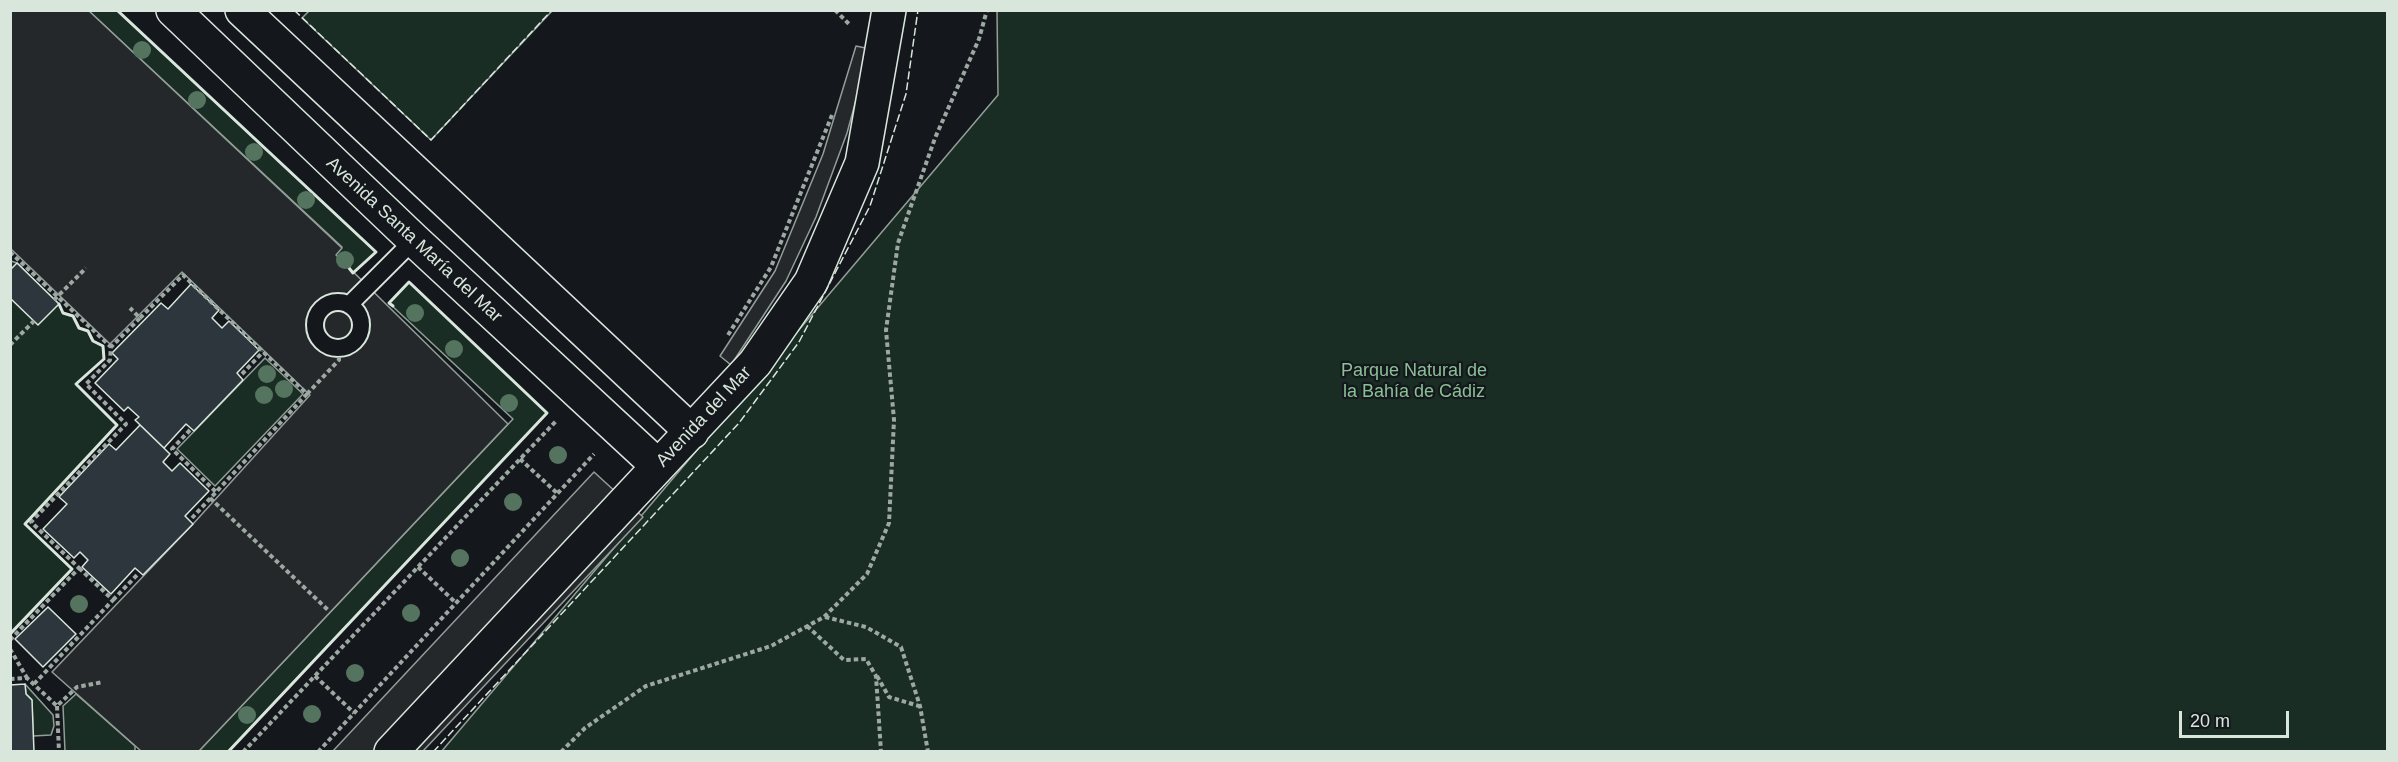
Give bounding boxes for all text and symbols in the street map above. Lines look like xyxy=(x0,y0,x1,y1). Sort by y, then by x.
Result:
street label: Avenida Santa María del Mar xyxy=(322,153,506,327)
park label: Parque Natural de la Bahía de Cádiz xyxy=(1341,360,1487,403)
street label: Avenida del Mar xyxy=(652,362,756,472)
scale bar xyxy=(2182,699,2292,737)
text: 20 m xyxy=(2190,711,2230,731)

